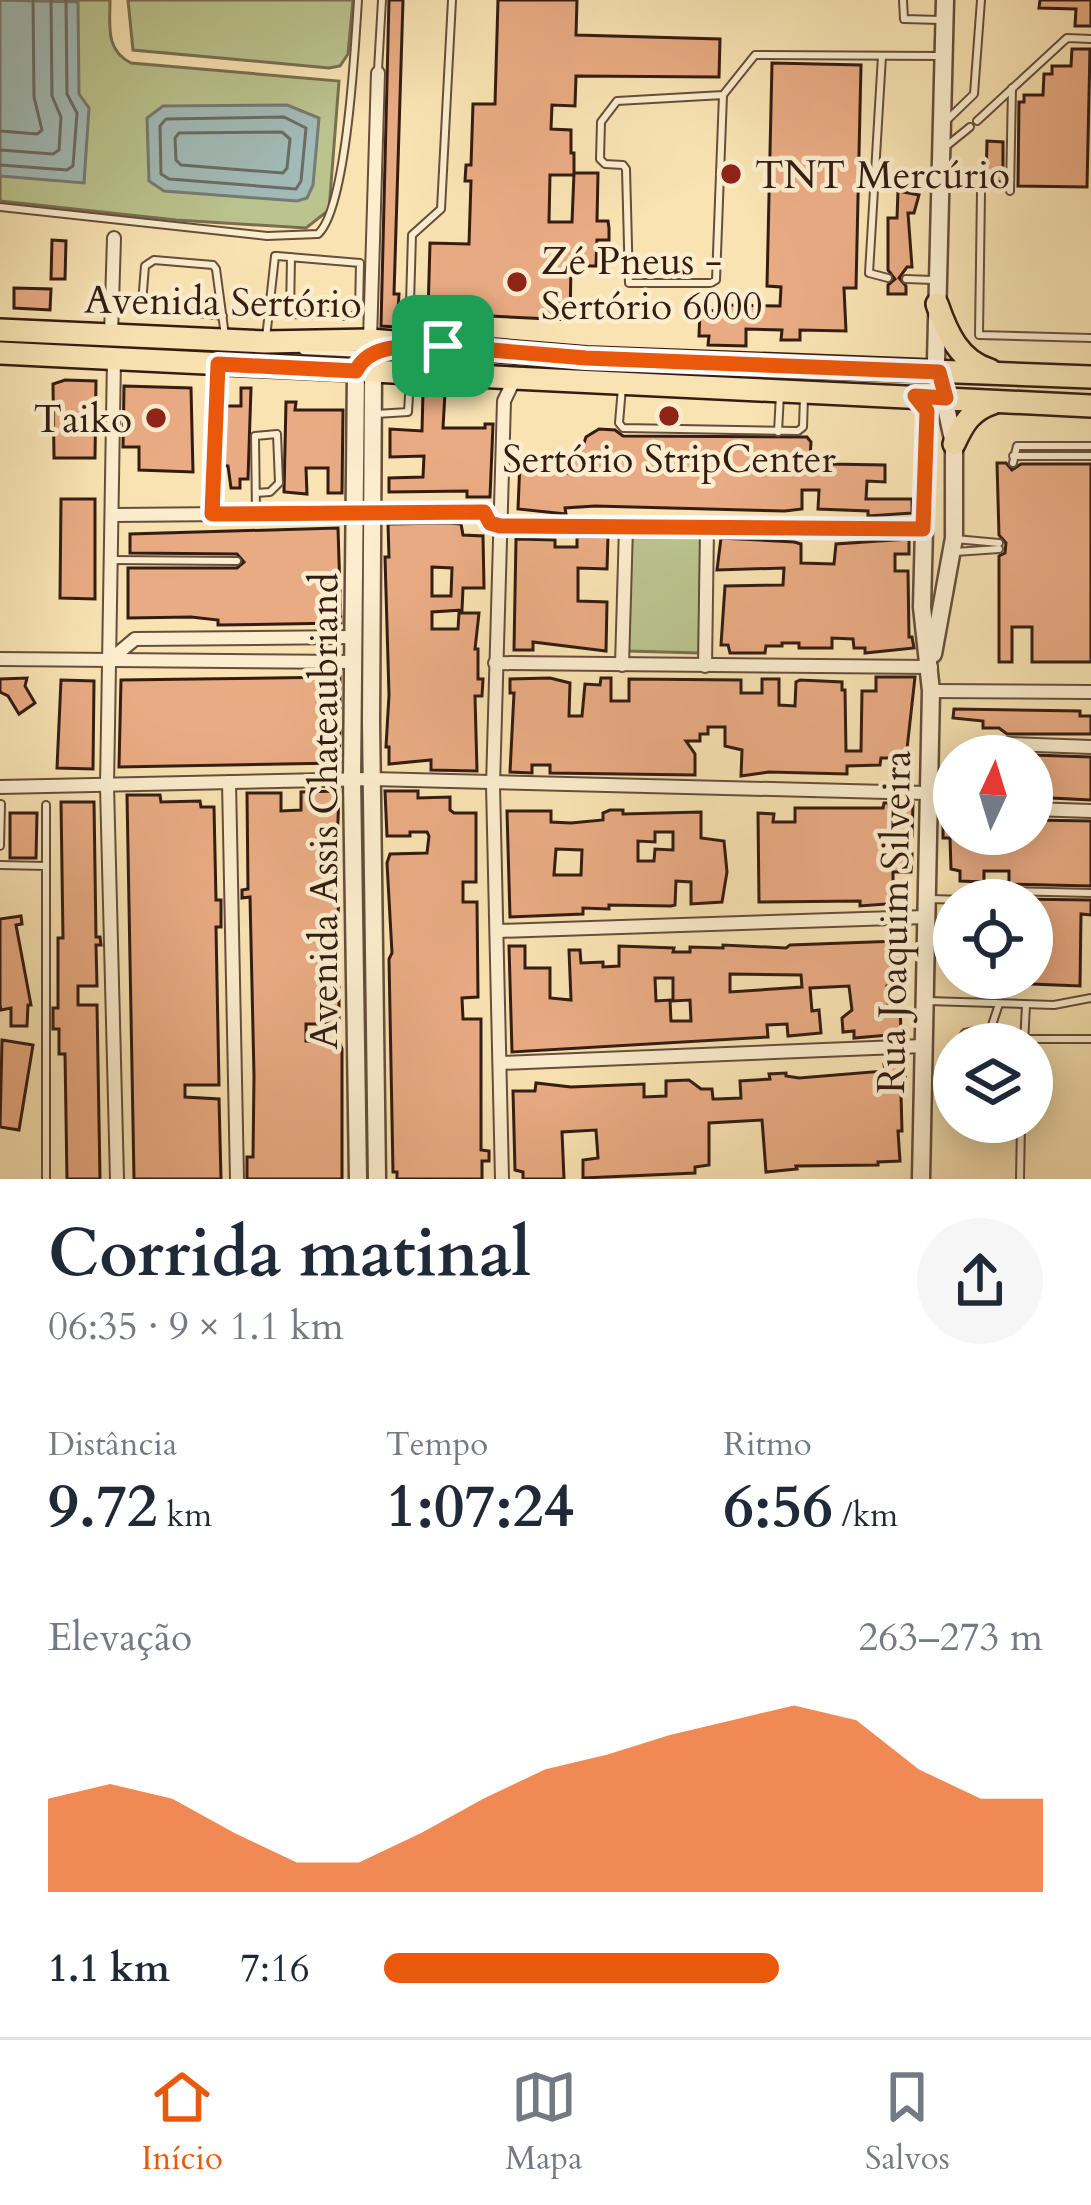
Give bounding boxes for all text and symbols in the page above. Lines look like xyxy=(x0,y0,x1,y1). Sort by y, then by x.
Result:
place label: TNT Mercúrio xyxy=(755,149,1010,202)
marker: TNT Mercúrio xyxy=(718,161,744,187)
place label: Zé Pneus - Sertório 6000 xyxy=(541,235,763,333)
marker: Zé Pneus - Sertório 6000 xyxy=(504,269,530,295)
street label: Avenida Sertório xyxy=(84,274,362,331)
pin xyxy=(392,295,494,397)
icon: arrive xyxy=(410,313,476,379)
place label: Taiko xyxy=(34,393,132,446)
marker: Sertório StripCenter xyxy=(656,403,682,429)
marker: Taiko xyxy=(143,405,169,431)
place label: Sertório StripCenter xyxy=(502,433,836,486)
street label: Avenida Assis Chateaubriand xyxy=(298,572,351,1050)
north arrow xyxy=(933,735,1053,855)
map controls xyxy=(933,735,1053,1143)
street label: Rua Joaquim Silveira xyxy=(865,750,924,1094)
button: locate xyxy=(933,879,1053,999)
button: layers xyxy=(933,1023,1053,1143)
text: Corrida matinal xyxy=(48,1210,531,1299)
button: share xyxy=(917,1218,1043,1344)
text: 06:35 · 9 × 1.1 km xyxy=(48,1300,344,1353)
text: Distância xyxy=(48,1422,177,1467)
text: Tempo xyxy=(386,1422,488,1467)
text: Ritmo xyxy=(723,1422,812,1467)
text: 9.72 xyxy=(48,1467,158,1548)
text: 1:07:24 xyxy=(386,1467,574,1548)
text: 6:56 xyxy=(723,1467,833,1548)
text: km xyxy=(158,1493,212,1538)
text: /km xyxy=(833,1493,898,1538)
text: Elevação xyxy=(48,1611,192,1664)
text: 263–273 m xyxy=(858,1611,1043,1664)
text: 1.1 km xyxy=(48,1942,170,1995)
text: 7:16 xyxy=(240,1942,310,1995)
tab: Início xyxy=(141,2064,223,2181)
tab: Mapa xyxy=(505,2064,582,2181)
tab: Salvos xyxy=(865,2064,950,2181)

